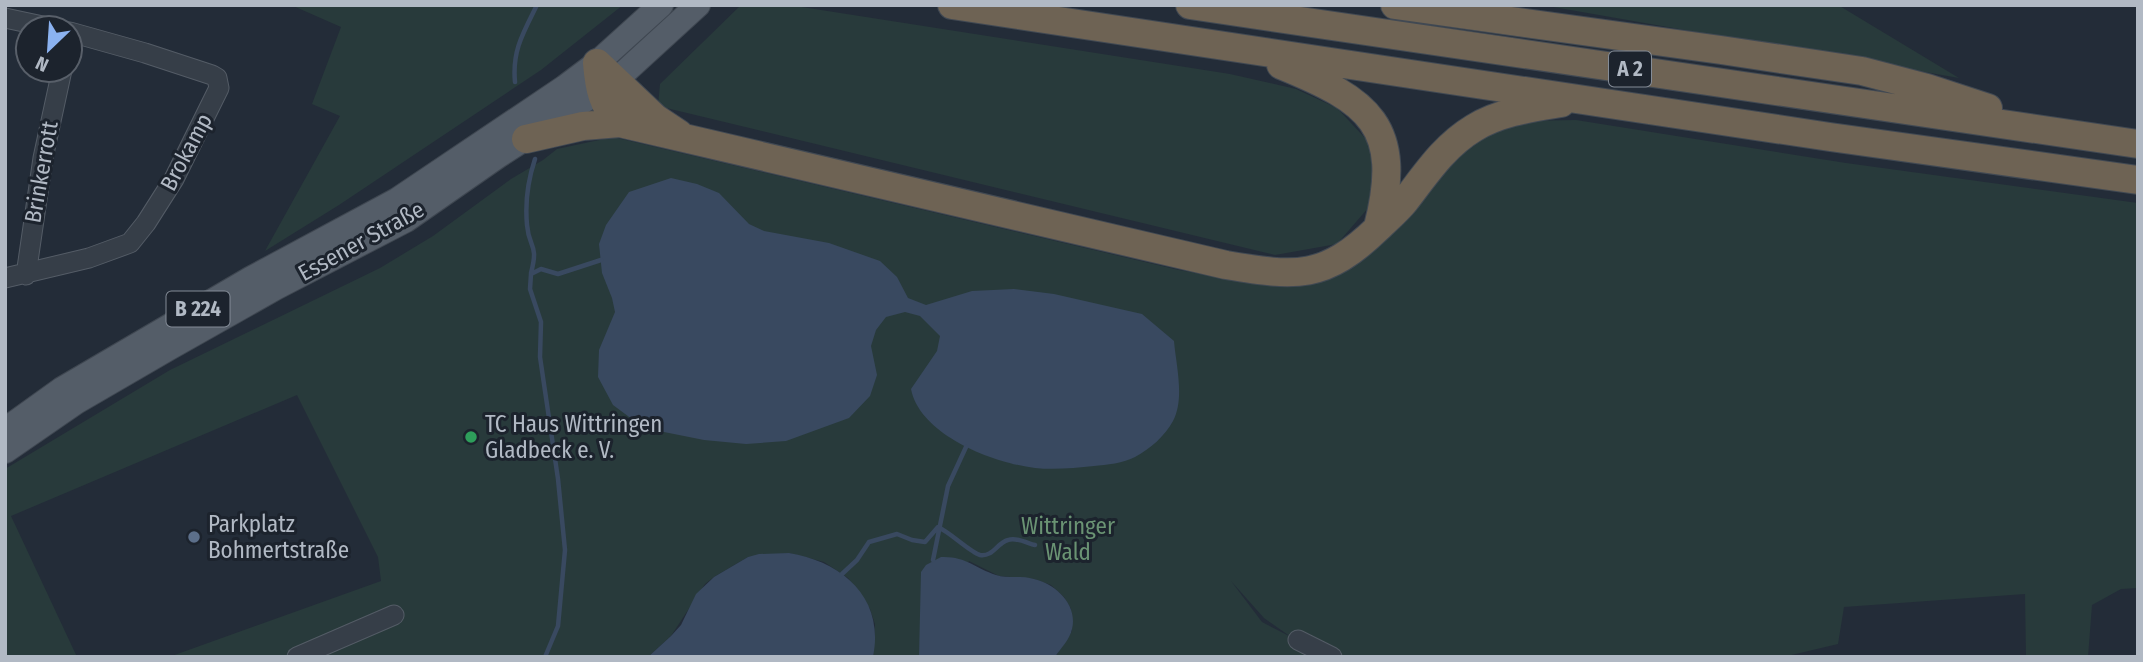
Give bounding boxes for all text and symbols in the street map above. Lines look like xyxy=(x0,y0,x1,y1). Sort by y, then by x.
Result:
north arrow xyxy=(14,14,84,84)
text: N xyxy=(32,51,52,77)
road number: A 2 xyxy=(1609,52,1651,86)
street label: Brokamp xyxy=(154,109,218,195)
street label: Brinkerrott xyxy=(18,118,64,225)
street label: Essener Straße xyxy=(293,195,429,287)
road number: B 224 xyxy=(166,292,230,326)
place label: TC Haus Wittringen Gladbeck e. V. xyxy=(485,410,662,464)
marker: TC Haus Wittringen Gladbeck e. V. xyxy=(463,429,479,445)
place label: Parkplatz Bohmertstraße xyxy=(208,510,349,564)
park label: Wittringer Wald xyxy=(1021,512,1115,566)
marker: Parkplatz Bohmertstraße xyxy=(186,529,202,545)

